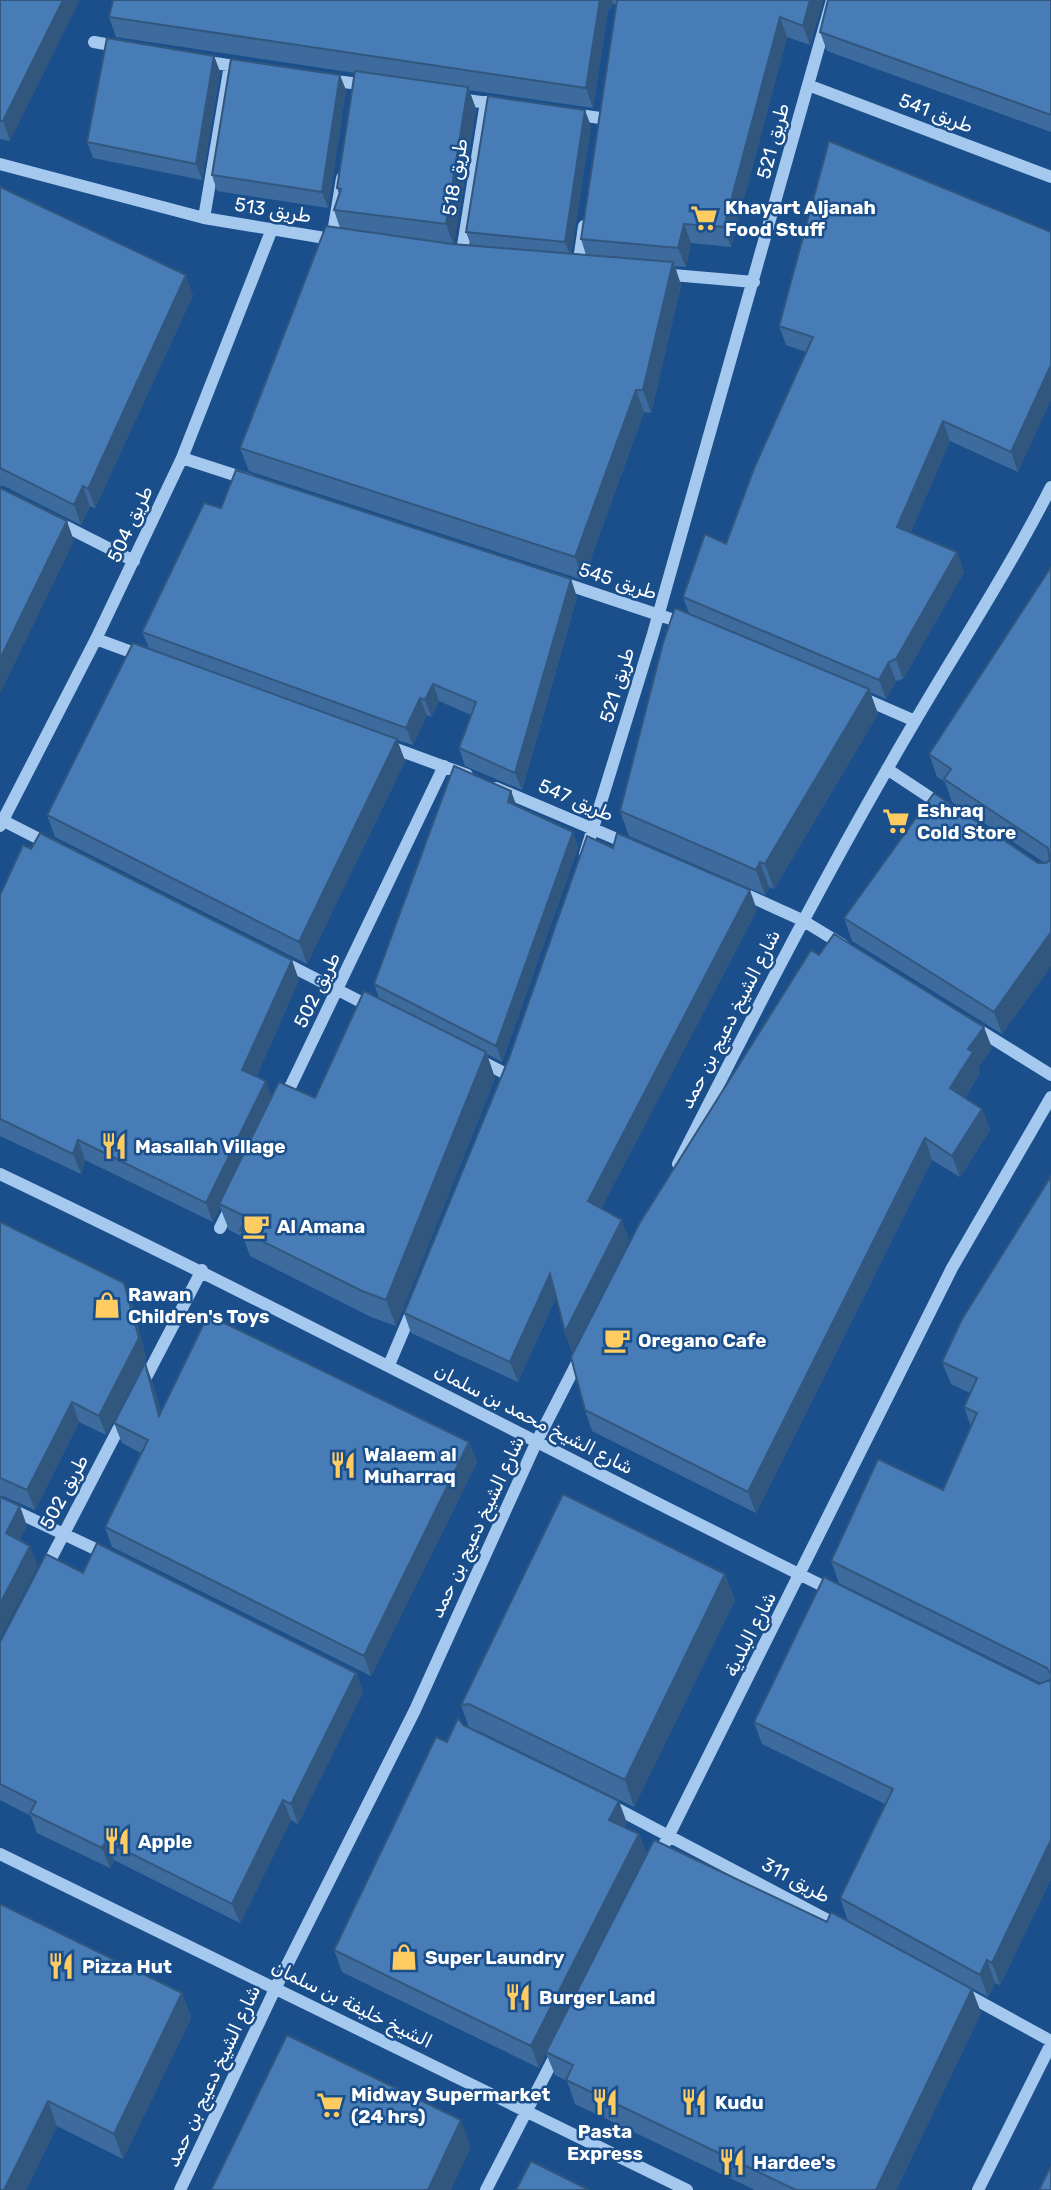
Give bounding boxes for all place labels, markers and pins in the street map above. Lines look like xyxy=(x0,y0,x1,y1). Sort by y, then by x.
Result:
place label: Khayart Aljanah Food Stuff xyxy=(725,196,876,241)
supermarket icon: Khayart Aljanah Food Stuff xyxy=(689,203,719,233)
place label: Eshraq Cold Store xyxy=(917,799,1016,844)
supermarket icon: Eshraq Cold Store xyxy=(881,806,911,836)
restaurant icon: Masallah Village xyxy=(99,1131,129,1161)
place label: Masallah Village xyxy=(135,1135,285,1158)
cafe icon: Al Amana xyxy=(241,1211,271,1241)
place label: Al Amana xyxy=(277,1215,365,1238)
place label: Rawan Children's Toys xyxy=(128,1283,270,1328)
shop icon: Rawan Children's Toys xyxy=(92,1290,122,1320)
cafe icon: Oregano Cafe xyxy=(602,1325,632,1355)
place label: Oregano Cafe xyxy=(638,1329,767,1352)
place label: Walaem al Muharraq xyxy=(364,1443,457,1488)
restaurant icon: Walaem al Muharraq xyxy=(328,1450,358,1480)
restaurant icon: Apple xyxy=(102,1826,132,1856)
place label: Apple xyxy=(138,1830,192,1853)
shop icon: Super Laundry xyxy=(389,1942,419,1972)
place label: Super Laundry xyxy=(425,1946,565,1969)
restaurant icon: Pizza Hut xyxy=(46,1951,76,1981)
place label: Pizza Hut xyxy=(82,1955,172,1978)
restaurant icon: Burger Land xyxy=(503,1982,533,2012)
place label: Burger Land xyxy=(539,1986,655,2009)
place label: Midway Supermarket (24 hrs) xyxy=(351,2083,550,2128)
restaurant icon: Pasta Express xyxy=(590,2087,620,2117)
restaurant icon: Kudu xyxy=(679,2087,709,2117)
supermarket icon: Midway Supermarket (24 hrs) xyxy=(315,2090,345,2120)
place label: Kudu xyxy=(715,2091,764,2114)
place label: Pasta Express xyxy=(567,2120,643,2165)
restaurant icon: Hardee's xyxy=(717,2147,747,2177)
place label: Hardee's xyxy=(753,2151,836,2174)

